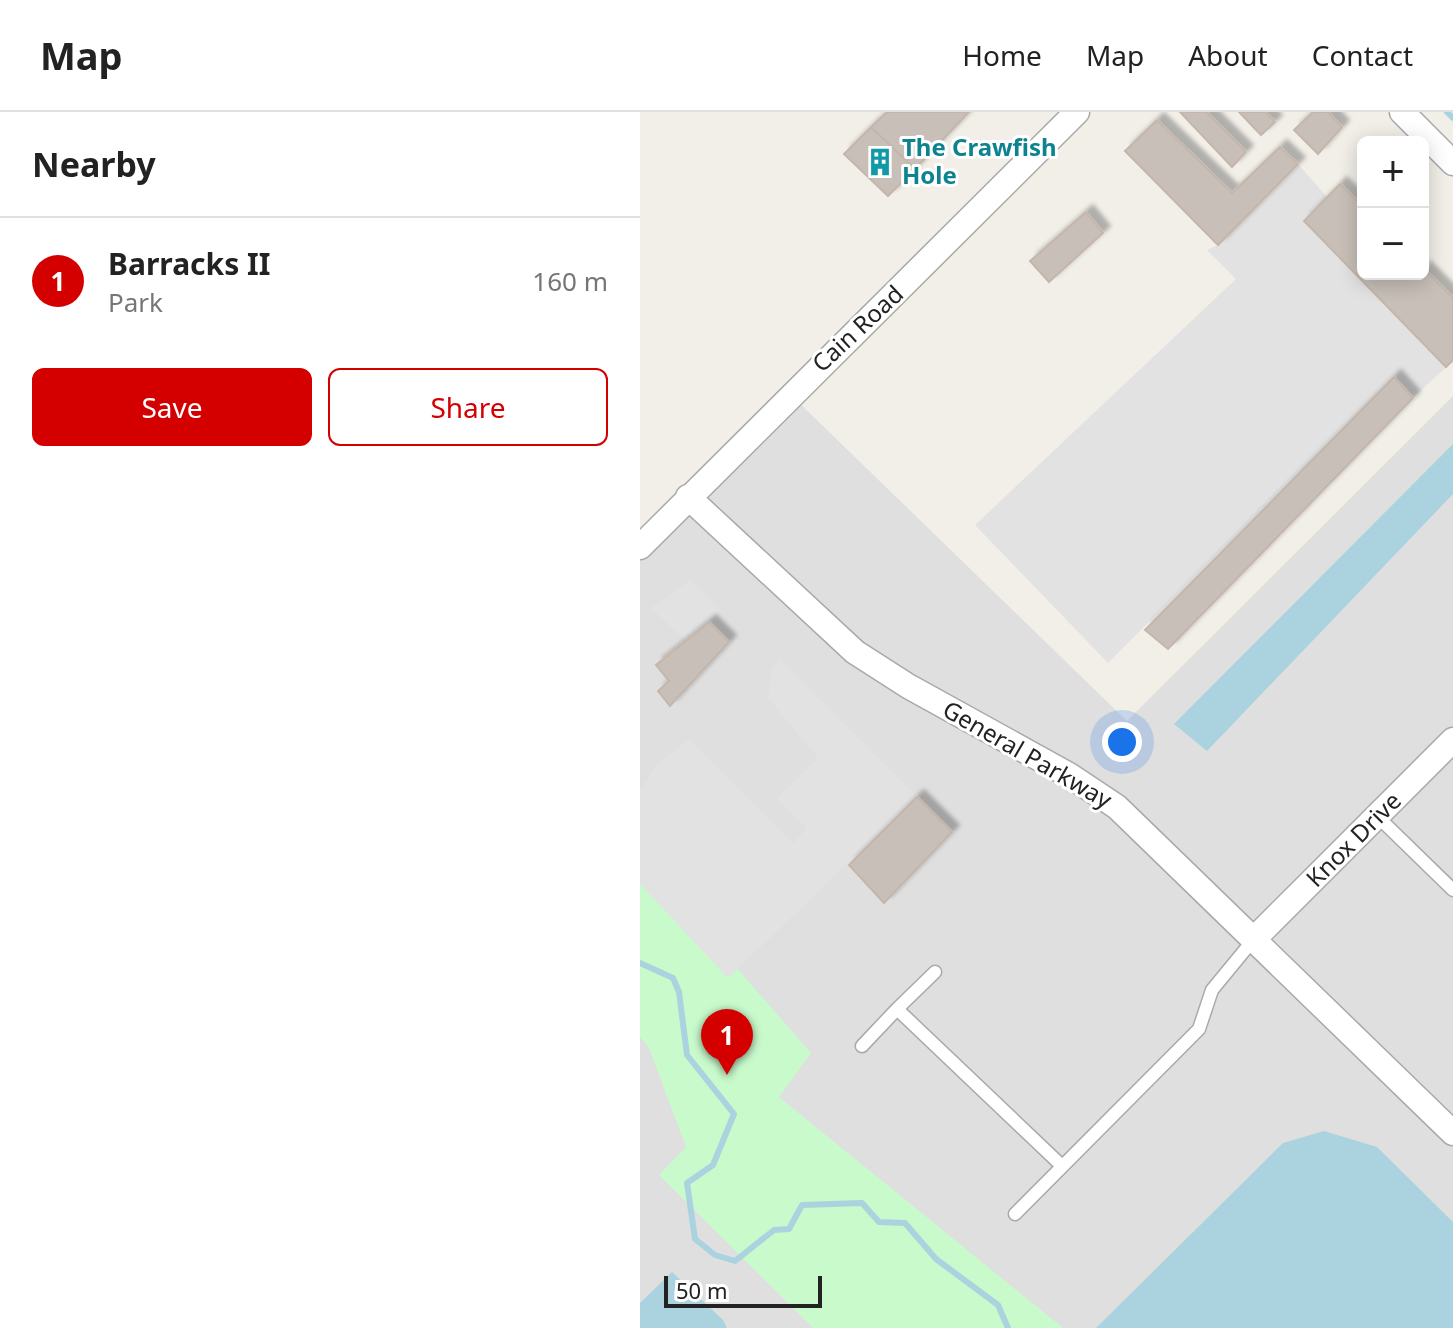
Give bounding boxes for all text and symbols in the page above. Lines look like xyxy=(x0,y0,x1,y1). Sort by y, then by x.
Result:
text: Map xyxy=(40,29,123,81)
text: Home xyxy=(962,36,1042,74)
text: Map xyxy=(1086,36,1144,74)
text: About xyxy=(1188,36,1268,74)
text: Contact xyxy=(1312,36,1413,74)
place label: The Crawfish Hole xyxy=(902,130,1057,191)
map controls xyxy=(1357,136,1429,280)
button: + xyxy=(1357,136,1429,208)
text: Nearby xyxy=(32,141,156,187)
building icon: The Crawfish Hole xyxy=(865,147,895,177)
button: − xyxy=(1357,208,1429,280)
text: Barracks II xyxy=(108,243,270,284)
text: 1 xyxy=(51,263,65,299)
text: 160 m xyxy=(532,263,608,299)
street label: Cain Road xyxy=(804,277,910,379)
text: Park xyxy=(108,284,163,320)
button: Save xyxy=(32,368,312,446)
button: Share xyxy=(328,368,608,446)
street label: General Parkway xyxy=(937,692,1119,816)
your location xyxy=(1102,722,1142,762)
street label: Knox Drive xyxy=(1298,784,1408,894)
pin: 1 xyxy=(701,1009,753,1075)
scale bar xyxy=(664,1272,822,1308)
text: 50 m xyxy=(676,1275,727,1305)

